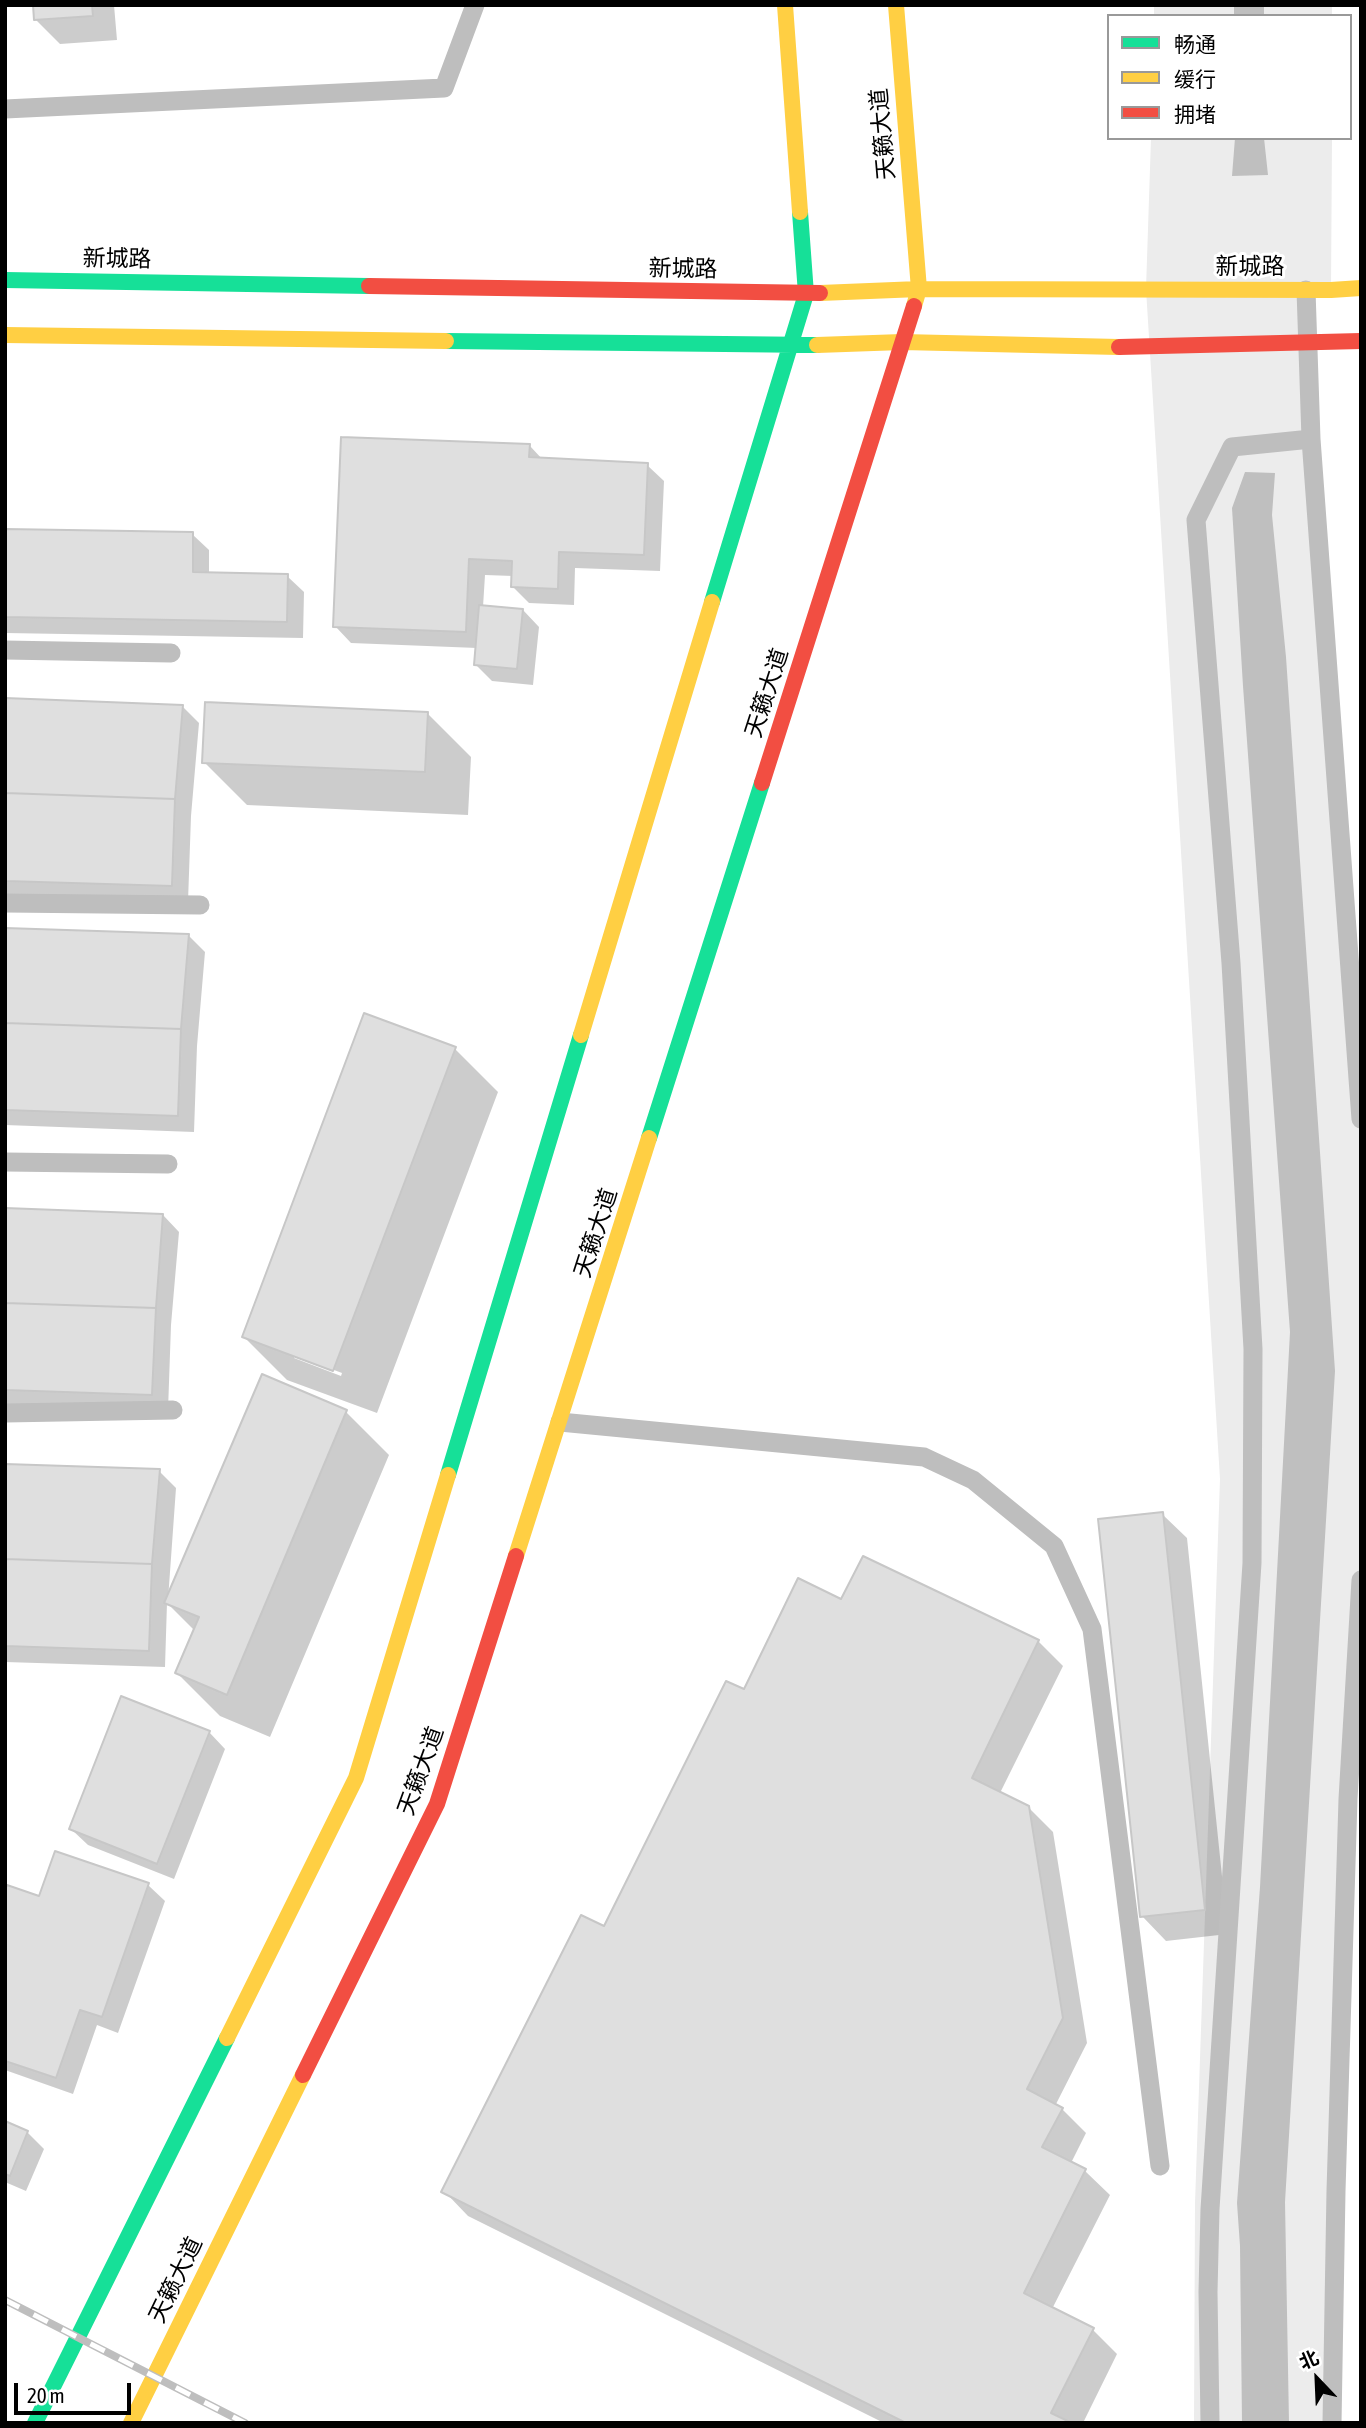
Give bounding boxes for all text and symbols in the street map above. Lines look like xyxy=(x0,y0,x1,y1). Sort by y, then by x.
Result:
legend xyxy=(1107,14,1352,140)
text: 畅通 xyxy=(1174,32,1216,56)
text: 缓行 xyxy=(1174,67,1216,91)
street label: 天籁大道 xyxy=(865,87,901,181)
text: 拥堵 xyxy=(1174,102,1216,126)
street label: 新城路 xyxy=(82,245,152,273)
street label: 新城路 xyxy=(1216,253,1284,281)
street label: 新城路 xyxy=(648,255,718,283)
street label: 天籁大道 xyxy=(740,645,794,741)
street label: 天籁大道 xyxy=(569,1185,623,1281)
street label: 天籁大道 xyxy=(392,1723,450,1819)
street label: 天籁大道 xyxy=(143,2233,209,2327)
north arrow xyxy=(1282,2344,1352,2414)
text: 北 xyxy=(1296,2346,1322,2374)
scale bar xyxy=(18,2368,135,2412)
text: 20 m xyxy=(27,2383,65,2407)

